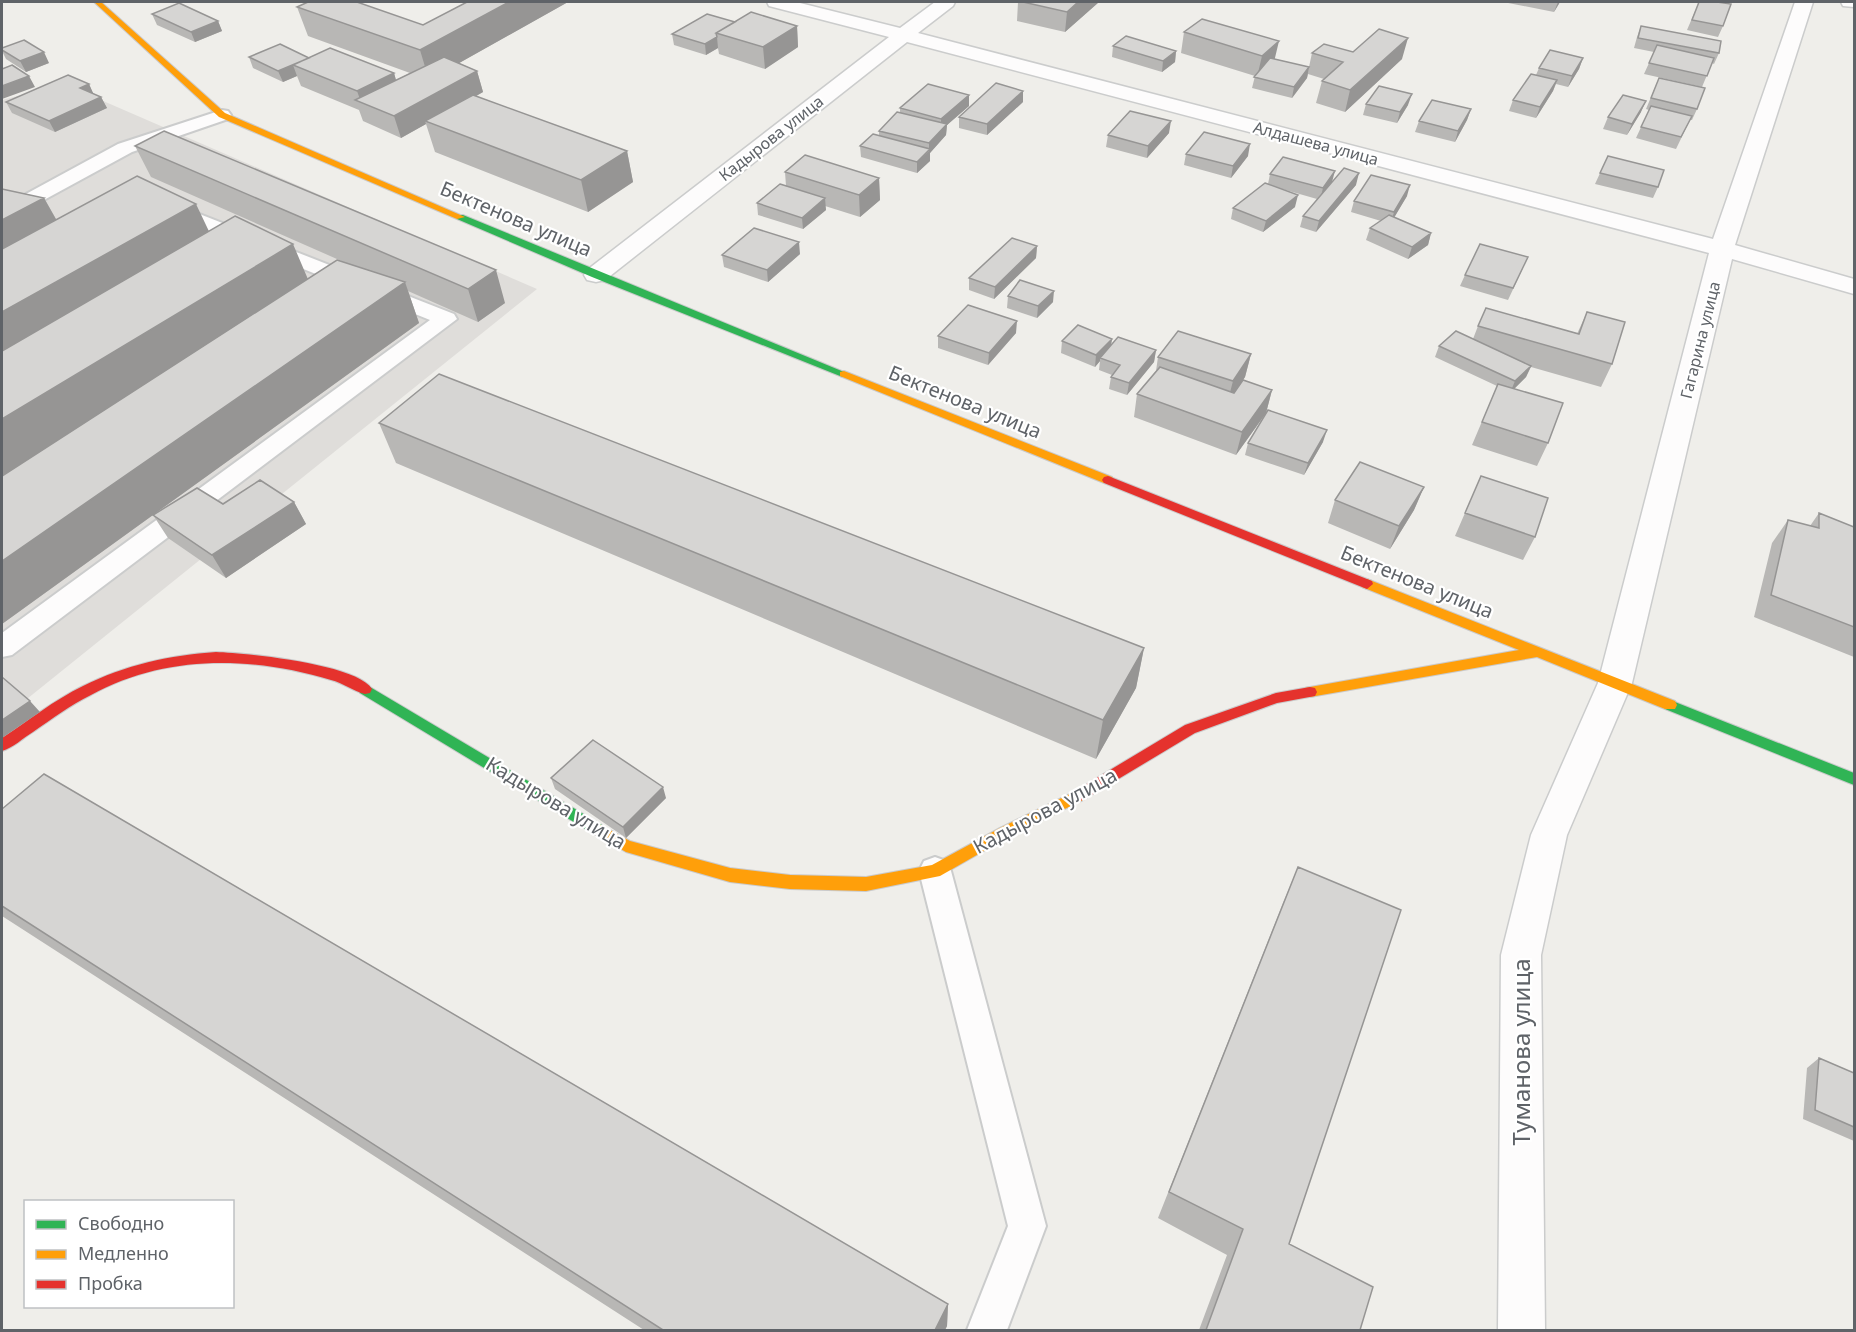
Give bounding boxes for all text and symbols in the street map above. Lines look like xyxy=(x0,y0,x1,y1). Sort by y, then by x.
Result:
street label: Кадырова улица xyxy=(714,90,828,186)
street label: Алдашева улица xyxy=(1251,116,1381,170)
street label: Бектенова улица xyxy=(436,174,596,263)
street label: Гагарина улица xyxy=(1675,279,1725,401)
street label: Бектенова улица xyxy=(885,359,1046,444)
street label: Бектенова улица xyxy=(1337,539,1498,624)
street label: Кадырова улица xyxy=(481,750,631,855)
street label: Кадырова улица xyxy=(968,761,1121,860)
street label: Туманова улица xyxy=(1504,958,1537,1146)
legend xyxy=(24,1200,234,1308)
text: Свободно xyxy=(78,1211,164,1235)
text: Медленно xyxy=(78,1241,169,1265)
text: Пробка xyxy=(78,1271,143,1295)

